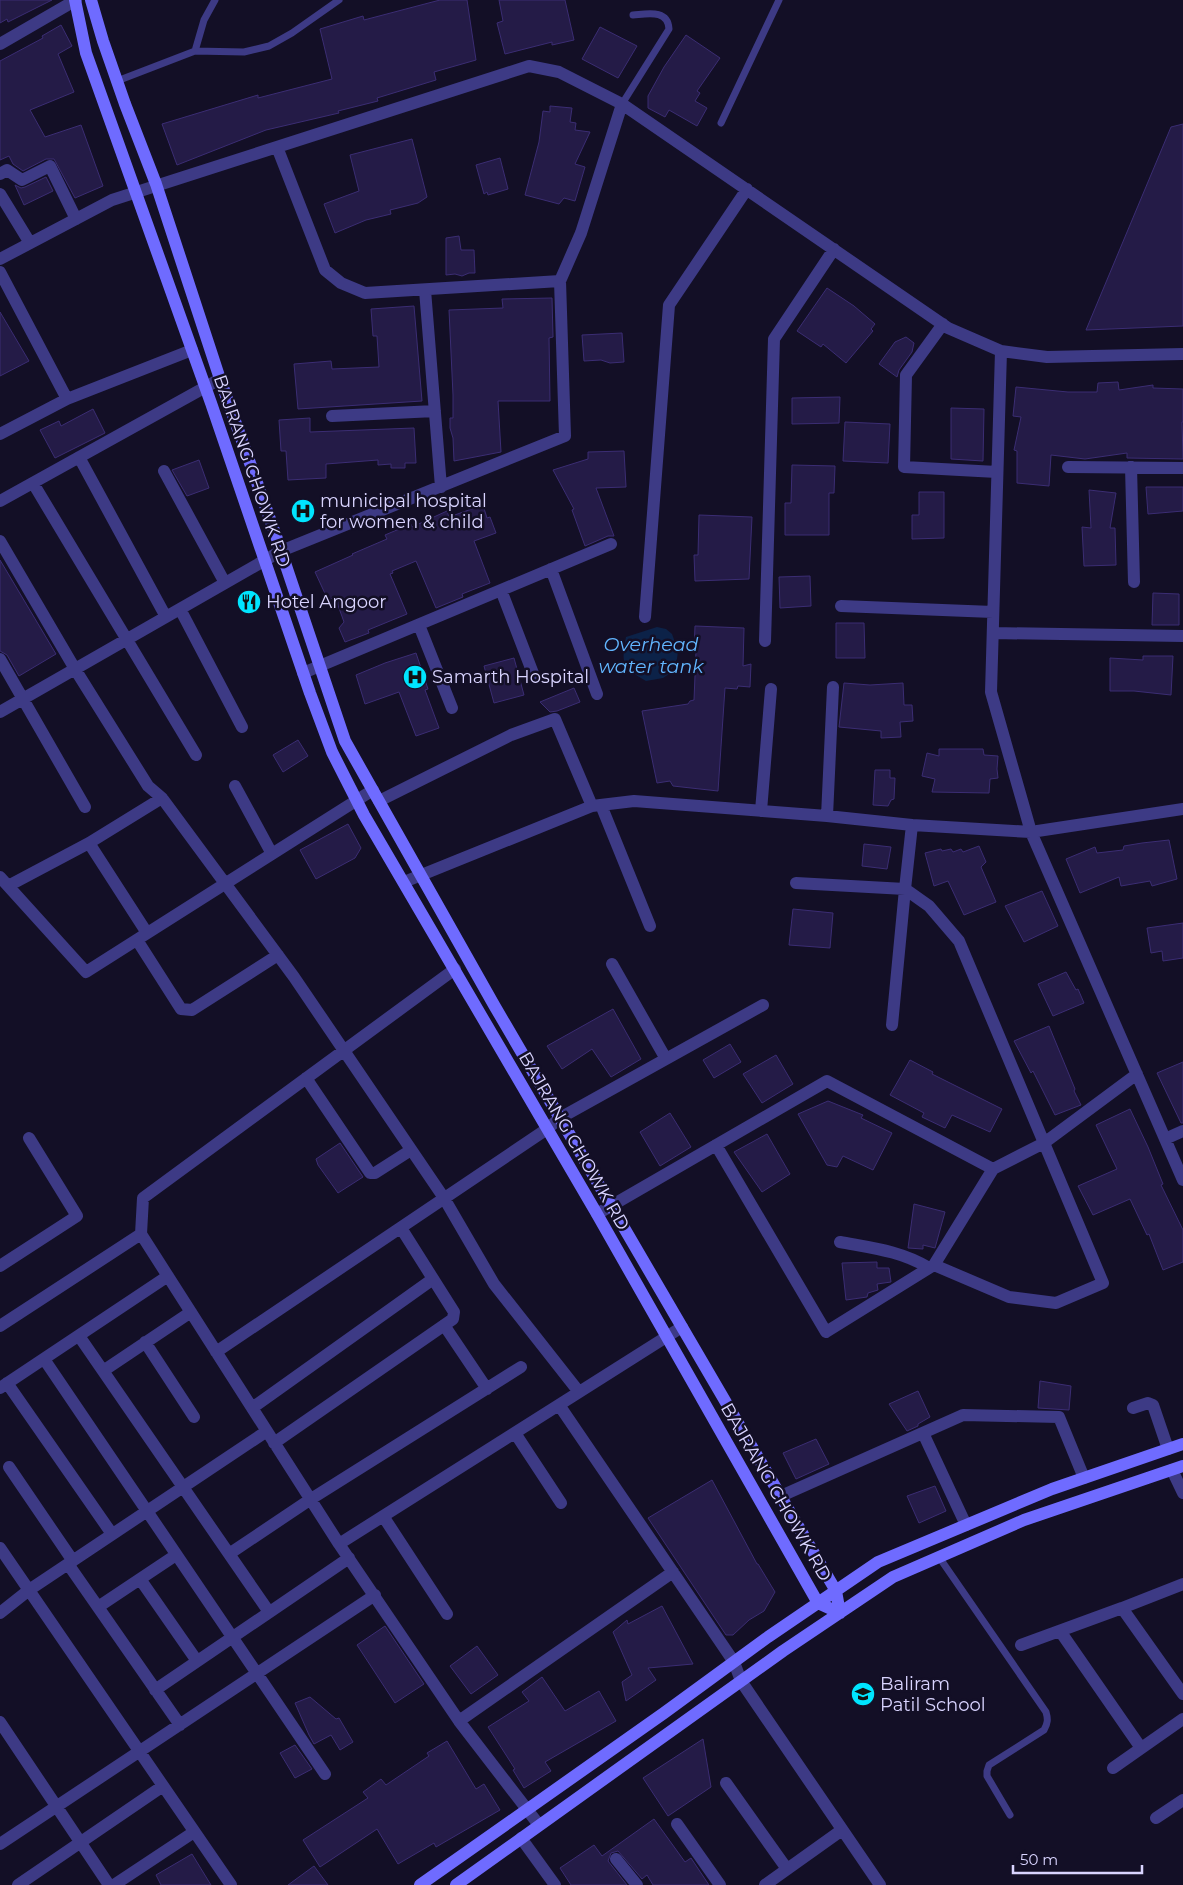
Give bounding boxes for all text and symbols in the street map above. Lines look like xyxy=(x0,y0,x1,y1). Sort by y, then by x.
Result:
street label: BAJRANG CHOWK RD xyxy=(209,372,295,570)
place label: municipal hospital for women & child xyxy=(320,490,487,533)
hospital icon: municipal hospital for women & child xyxy=(290,498,316,524)
restaurant icon: Hotel Angoor xyxy=(236,589,262,615)
place label: Hotel Angoor xyxy=(266,591,387,613)
water label: Overhead water tank xyxy=(598,633,704,678)
hospital icon: Samarth Hospital xyxy=(402,664,428,690)
place label: Samarth Hospital xyxy=(432,666,589,688)
street label: BAJRANG CHOWK RD xyxy=(514,1048,634,1234)
street label: BAJRANG CHOWK RD xyxy=(716,1399,836,1585)
place label: Baliram Patil School xyxy=(880,1673,986,1716)
school or university icon: Baliram Patil School xyxy=(850,1681,876,1707)
scale bar xyxy=(1013,1842,1142,1874)
text: 50 m xyxy=(1020,1850,1058,1869)

